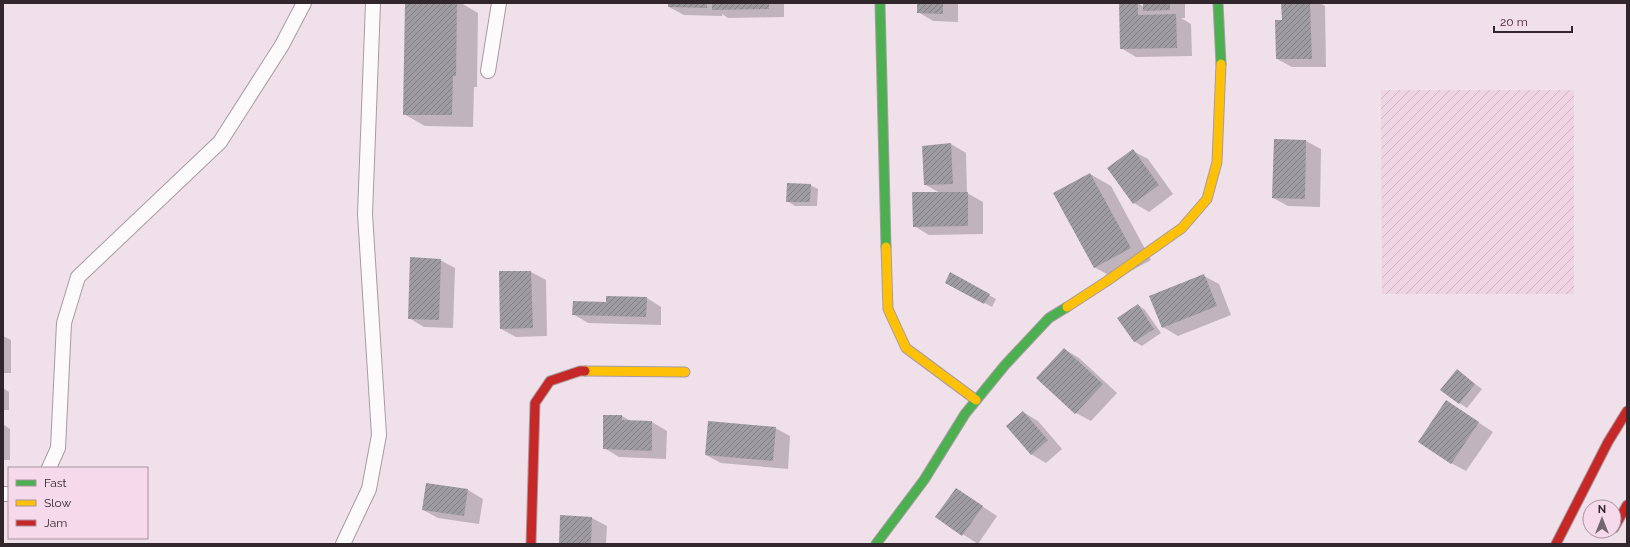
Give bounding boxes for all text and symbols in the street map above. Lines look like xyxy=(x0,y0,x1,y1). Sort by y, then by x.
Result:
scale bar xyxy=(1494,8,1572,34)
text: 20 m xyxy=(1500,15,1528,29)
legend xyxy=(8,467,148,539)
text: Fast xyxy=(44,476,67,490)
text: Slow xyxy=(44,496,71,510)
north arrow xyxy=(1582,499,1622,539)
text: N xyxy=(1598,503,1606,516)
text: Jam xyxy=(44,516,67,530)

